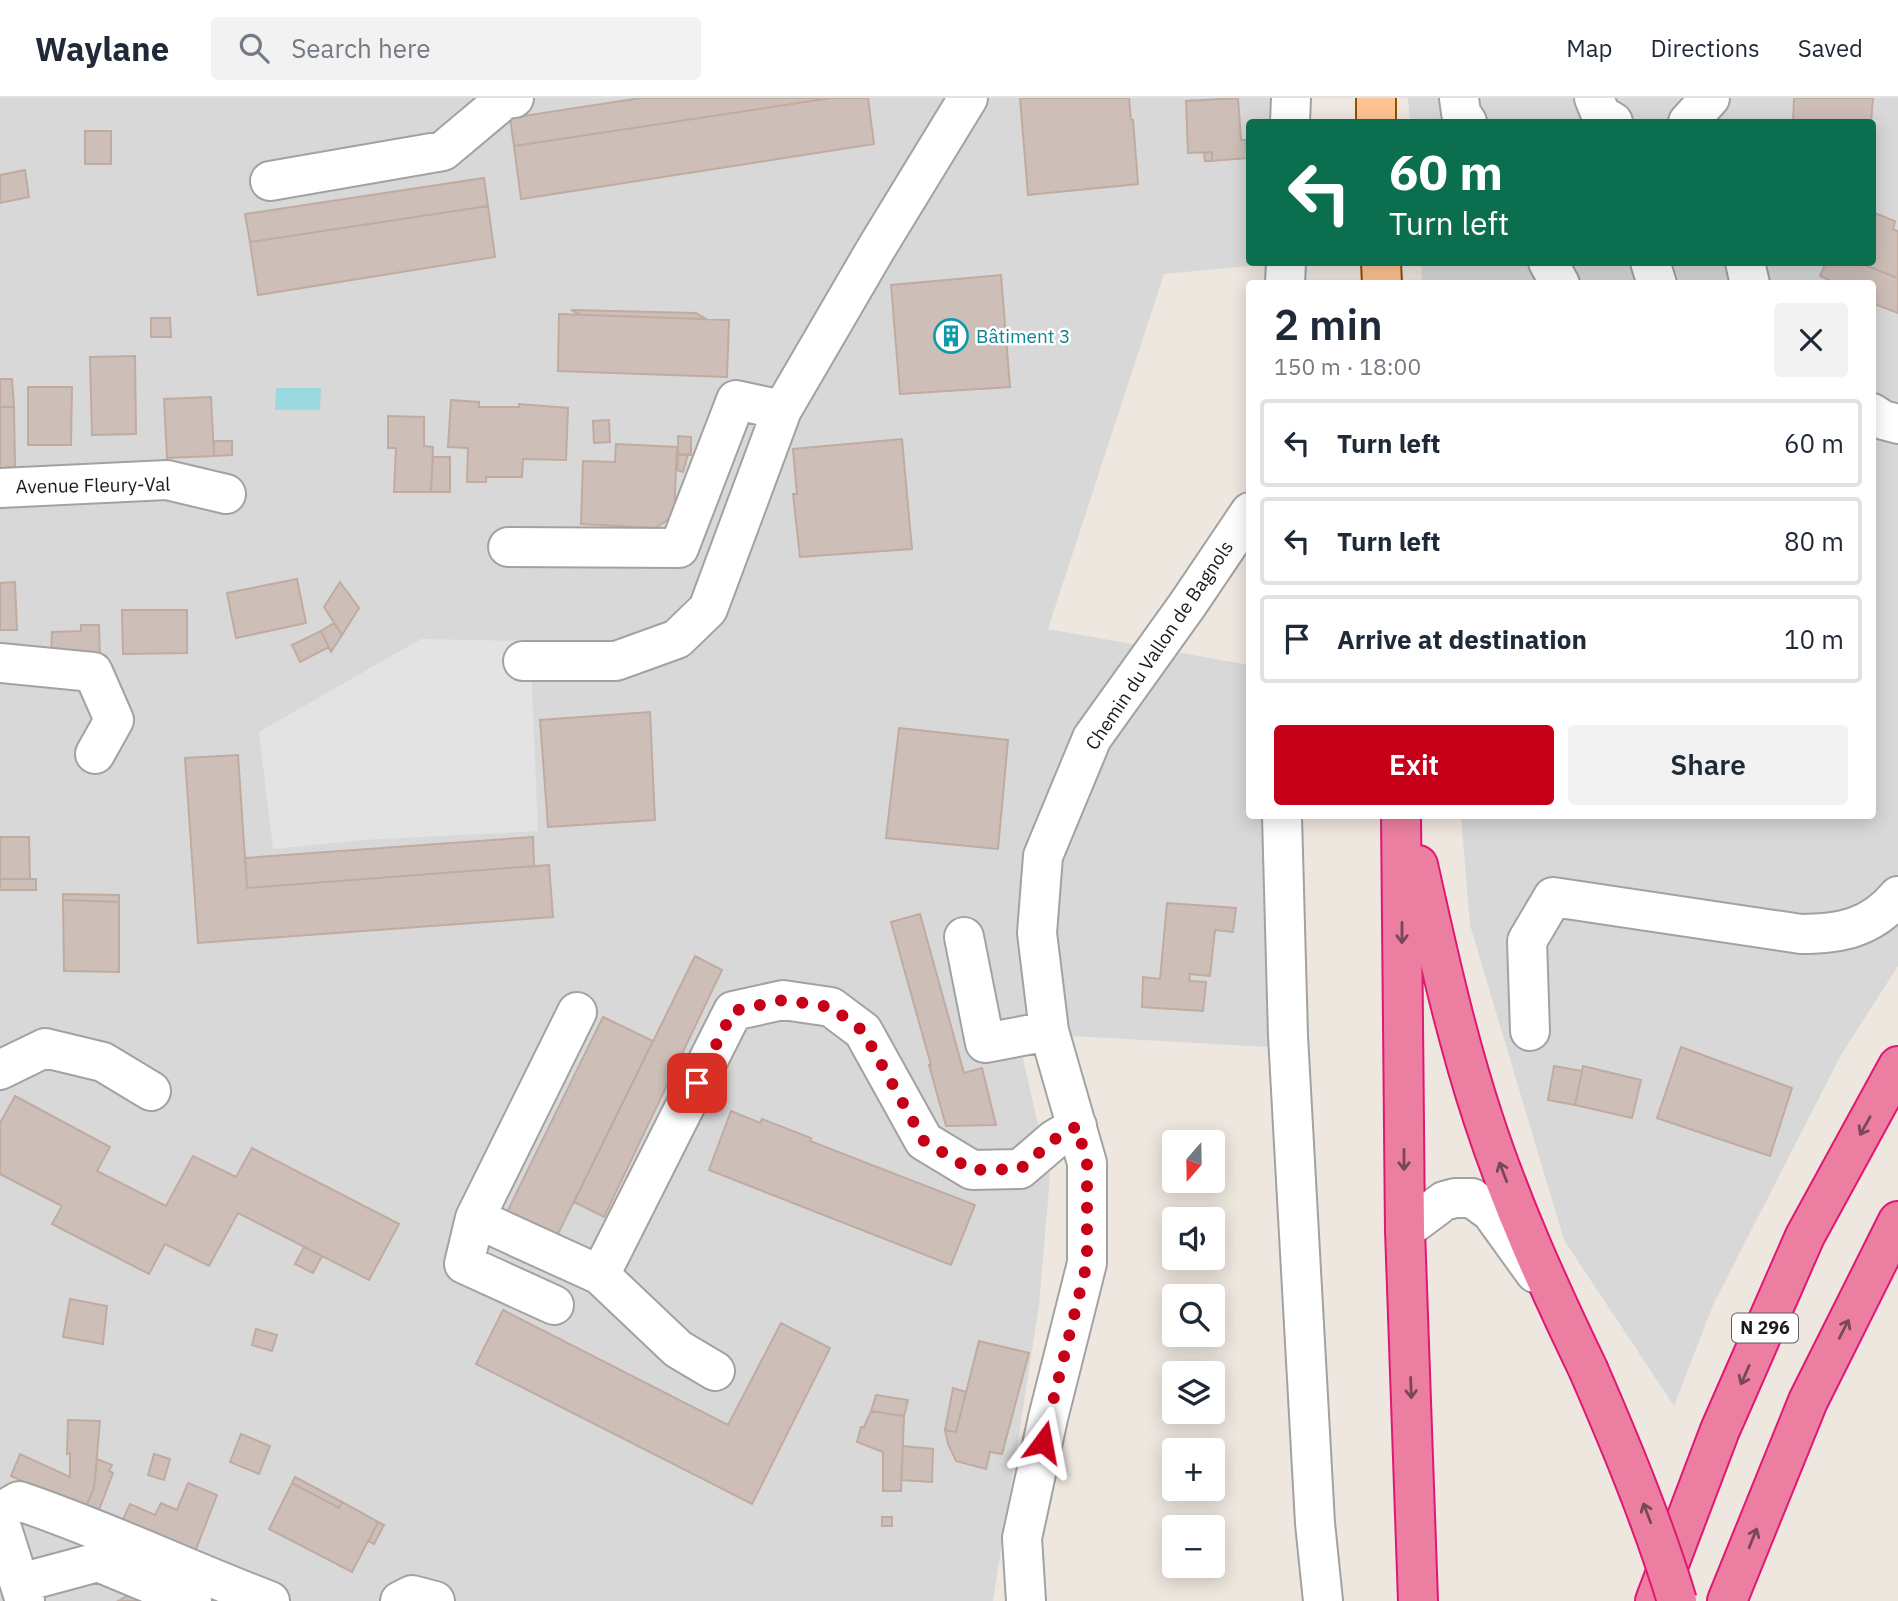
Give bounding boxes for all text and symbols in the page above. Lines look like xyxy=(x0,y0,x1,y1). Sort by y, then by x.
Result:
search box xyxy=(211,17,701,80)
text: Waylane xyxy=(35,27,169,70)
icon: search xyxy=(235,29,273,67)
text: Search here xyxy=(291,31,431,65)
text: Map xyxy=(1566,32,1612,64)
text: Directions xyxy=(1650,32,1760,64)
text: Saved xyxy=(1798,32,1863,64)
text: 60 m xyxy=(1389,140,1503,203)
icon: left xyxy=(1274,147,1365,238)
text: Turn left xyxy=(1389,202,1509,244)
text: 2 min xyxy=(1274,297,1383,352)
button: close xyxy=(1774,303,1848,377)
building icon: Bâtiment 3 xyxy=(932,317,970,355)
place label: Bâtiment 3 xyxy=(976,324,1070,348)
text: 150 m · 18:00 xyxy=(1274,351,1421,381)
icon: left xyxy=(1278,424,1316,462)
text: Turn left xyxy=(1337,426,1440,460)
text: 60 m xyxy=(1784,426,1844,460)
street label: Avenue Fleury-Val xyxy=(15,472,171,498)
icon: left xyxy=(1278,522,1316,560)
text: Turn left xyxy=(1337,524,1440,558)
text: 80 m xyxy=(1784,524,1844,558)
street label: Chemin du Vallon de Bagnols xyxy=(1080,536,1238,754)
icon: arrive xyxy=(1278,620,1316,658)
text: Arrive at destination xyxy=(1337,622,1587,656)
text: 10 m xyxy=(1784,622,1844,656)
button: Exit xyxy=(1274,725,1554,805)
button: Share xyxy=(1568,725,1848,805)
one-way arrow xyxy=(1396,921,1409,944)
pin xyxy=(667,1053,727,1113)
icon: arrive xyxy=(678,1064,716,1102)
one-way arrow xyxy=(1858,1115,1871,1136)
north arrow xyxy=(1162,1130,1225,1194)
map controls xyxy=(1162,1130,1225,1578)
one-way arrow xyxy=(1397,1148,1411,1171)
one-way arrow xyxy=(1496,1161,1508,1183)
button: sound xyxy=(1162,1207,1225,1270)
button: search xyxy=(1162,1284,1225,1347)
road number: N 296 xyxy=(1732,1314,1798,1343)
one-way arrow xyxy=(1837,1319,1851,1340)
button: layers xyxy=(1162,1361,1225,1424)
one-way arrow xyxy=(1738,1364,1751,1385)
one-way arrow xyxy=(1404,1376,1417,1399)
position arrow xyxy=(1006,1405,1080,1479)
button: + xyxy=(1162,1438,1225,1501)
one-way arrow xyxy=(1640,1503,1653,1525)
button: − xyxy=(1162,1515,1225,1578)
one-way arrow xyxy=(1747,1527,1760,1549)

